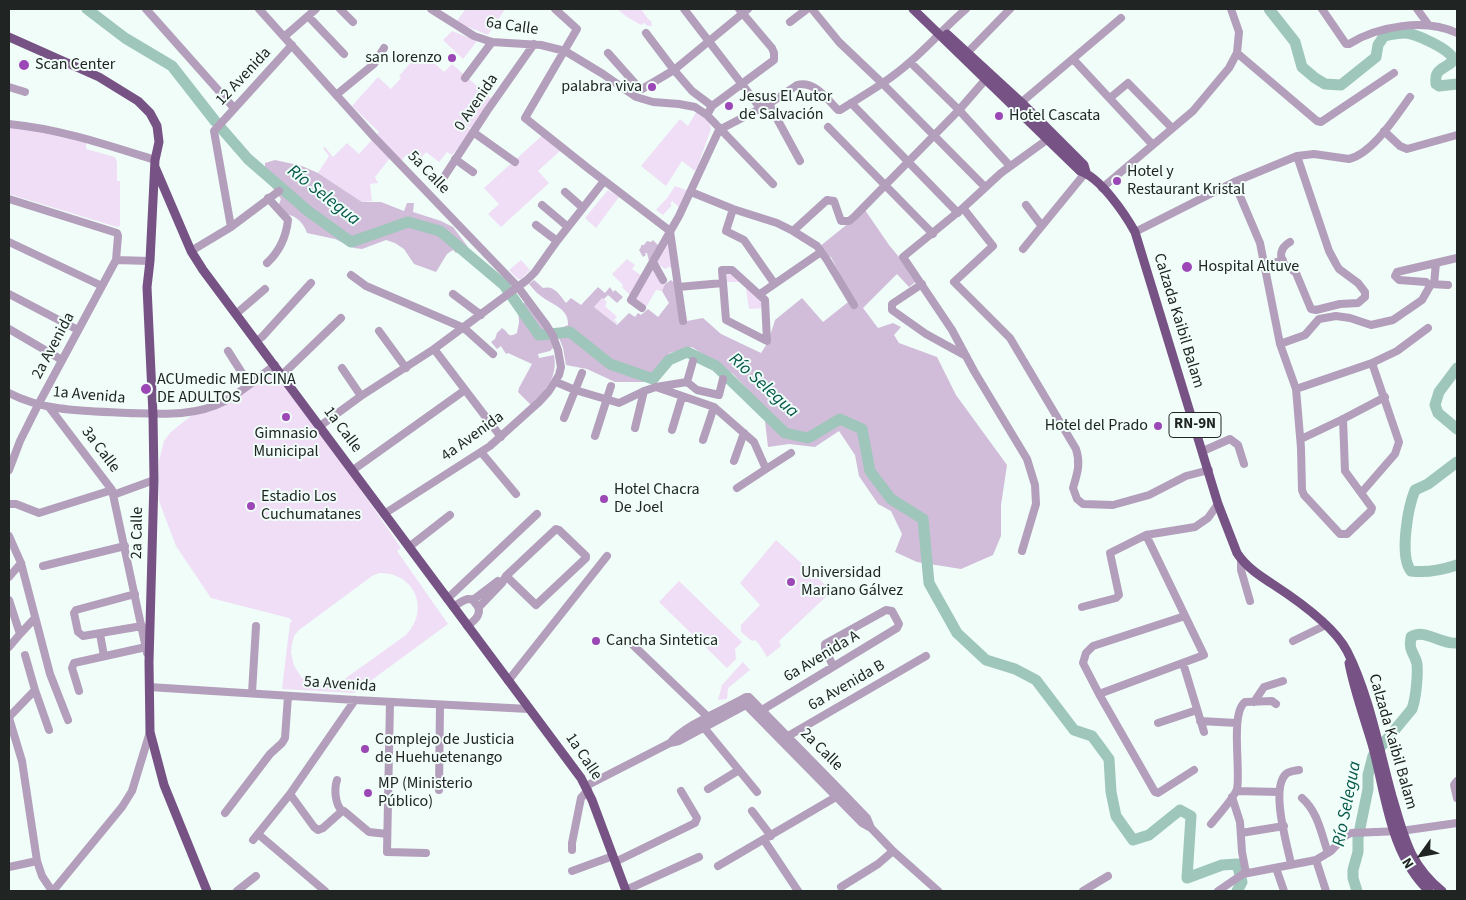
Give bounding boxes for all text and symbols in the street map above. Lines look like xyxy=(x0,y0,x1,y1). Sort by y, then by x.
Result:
street label: 6a Calle xyxy=(485,14,539,40)
street label: 12 Avenida xyxy=(212,44,276,110)
place label: san lorenzo xyxy=(365,48,442,68)
marker: san lorenzo xyxy=(446,52,458,64)
place label: Scan Center xyxy=(35,55,115,75)
marker: Scan Center xyxy=(17,58,31,72)
street label: 0 Avenida xyxy=(451,71,503,135)
place label: palabra viva xyxy=(561,77,642,97)
marker: palabra viva xyxy=(646,81,658,93)
place label: Jesus El Autor de Salvación xyxy=(739,87,832,125)
marker: Jesus El Autor de Salvación xyxy=(723,100,735,112)
place label: Hotel Cascata xyxy=(1009,106,1100,126)
marker: Hotel Cascata xyxy=(993,110,1005,122)
street label: 5a Calle xyxy=(403,147,453,199)
water label: Río Selegua xyxy=(282,161,364,231)
place label: Hotel y Restaurant Kristal xyxy=(1127,162,1245,200)
marker: Hotel y Restaurant Kristal xyxy=(1111,175,1123,187)
street label: Calzada Kaibil Balam xyxy=(1148,251,1208,391)
place label: Hospital Altuve xyxy=(1198,257,1299,277)
marker: Hospital Altuve xyxy=(1180,260,1194,274)
street label: 2a Avenida xyxy=(28,309,80,383)
water label: Río Selegua xyxy=(724,349,802,423)
place label: ACUmedic MEDICINA DE ADULTOS xyxy=(157,370,296,408)
marker: ACUmedic MEDICINA DE ADULTOS xyxy=(139,382,153,396)
street label: 1a Avenida xyxy=(52,383,126,409)
street label: 1a Calle xyxy=(319,403,365,457)
street label: 4a Avenida xyxy=(438,408,508,466)
marker: Gimnasio Municipal xyxy=(280,411,292,423)
road number: RN-9N xyxy=(1169,412,1221,438)
place label: Hotel del Prado xyxy=(1045,416,1148,436)
marker: Hotel del Prado xyxy=(1152,420,1164,432)
street label: 3a Calle xyxy=(77,423,123,477)
place label: Gimnasio Municipal xyxy=(253,424,319,462)
place label: Hotel Chacra De Joel xyxy=(614,480,700,518)
place label: Estadio Los Cuchumatanes xyxy=(261,487,361,525)
marker: Hotel Chacra De Joel xyxy=(598,493,610,505)
marker: Estadio Los Cuchumatanes xyxy=(245,500,257,512)
street label: 2a Calle xyxy=(128,507,148,559)
place label: Universidad Mariano Gálvez xyxy=(801,563,903,601)
marker: Universidad Mariano Gálvez xyxy=(785,576,797,588)
street label: 6a Avenida A xyxy=(781,627,863,687)
place label: Cancha Sintetica xyxy=(606,631,718,651)
marker: Cancha Sintetica xyxy=(590,635,602,647)
street label: 6a Avenida B xyxy=(805,656,889,716)
street label: Calzada Kaibil Balam xyxy=(1363,672,1421,812)
street label: 5a Avenida xyxy=(303,673,377,697)
street label: 2a Calle xyxy=(796,725,846,775)
place label: Complejo de Justicia de Huehuetenango xyxy=(375,730,514,768)
street label: 1a Calle xyxy=(560,730,606,784)
marker: Complejo de Justicia de Huehuetenango xyxy=(359,743,371,755)
water label: Río Selegua xyxy=(1329,759,1367,849)
place label: MP (Ministerio Público) xyxy=(378,774,473,812)
marker: MP (Ministerio Público) xyxy=(362,787,374,799)
north arrow xyxy=(1396,830,1446,880)
text: N xyxy=(1397,854,1419,872)

